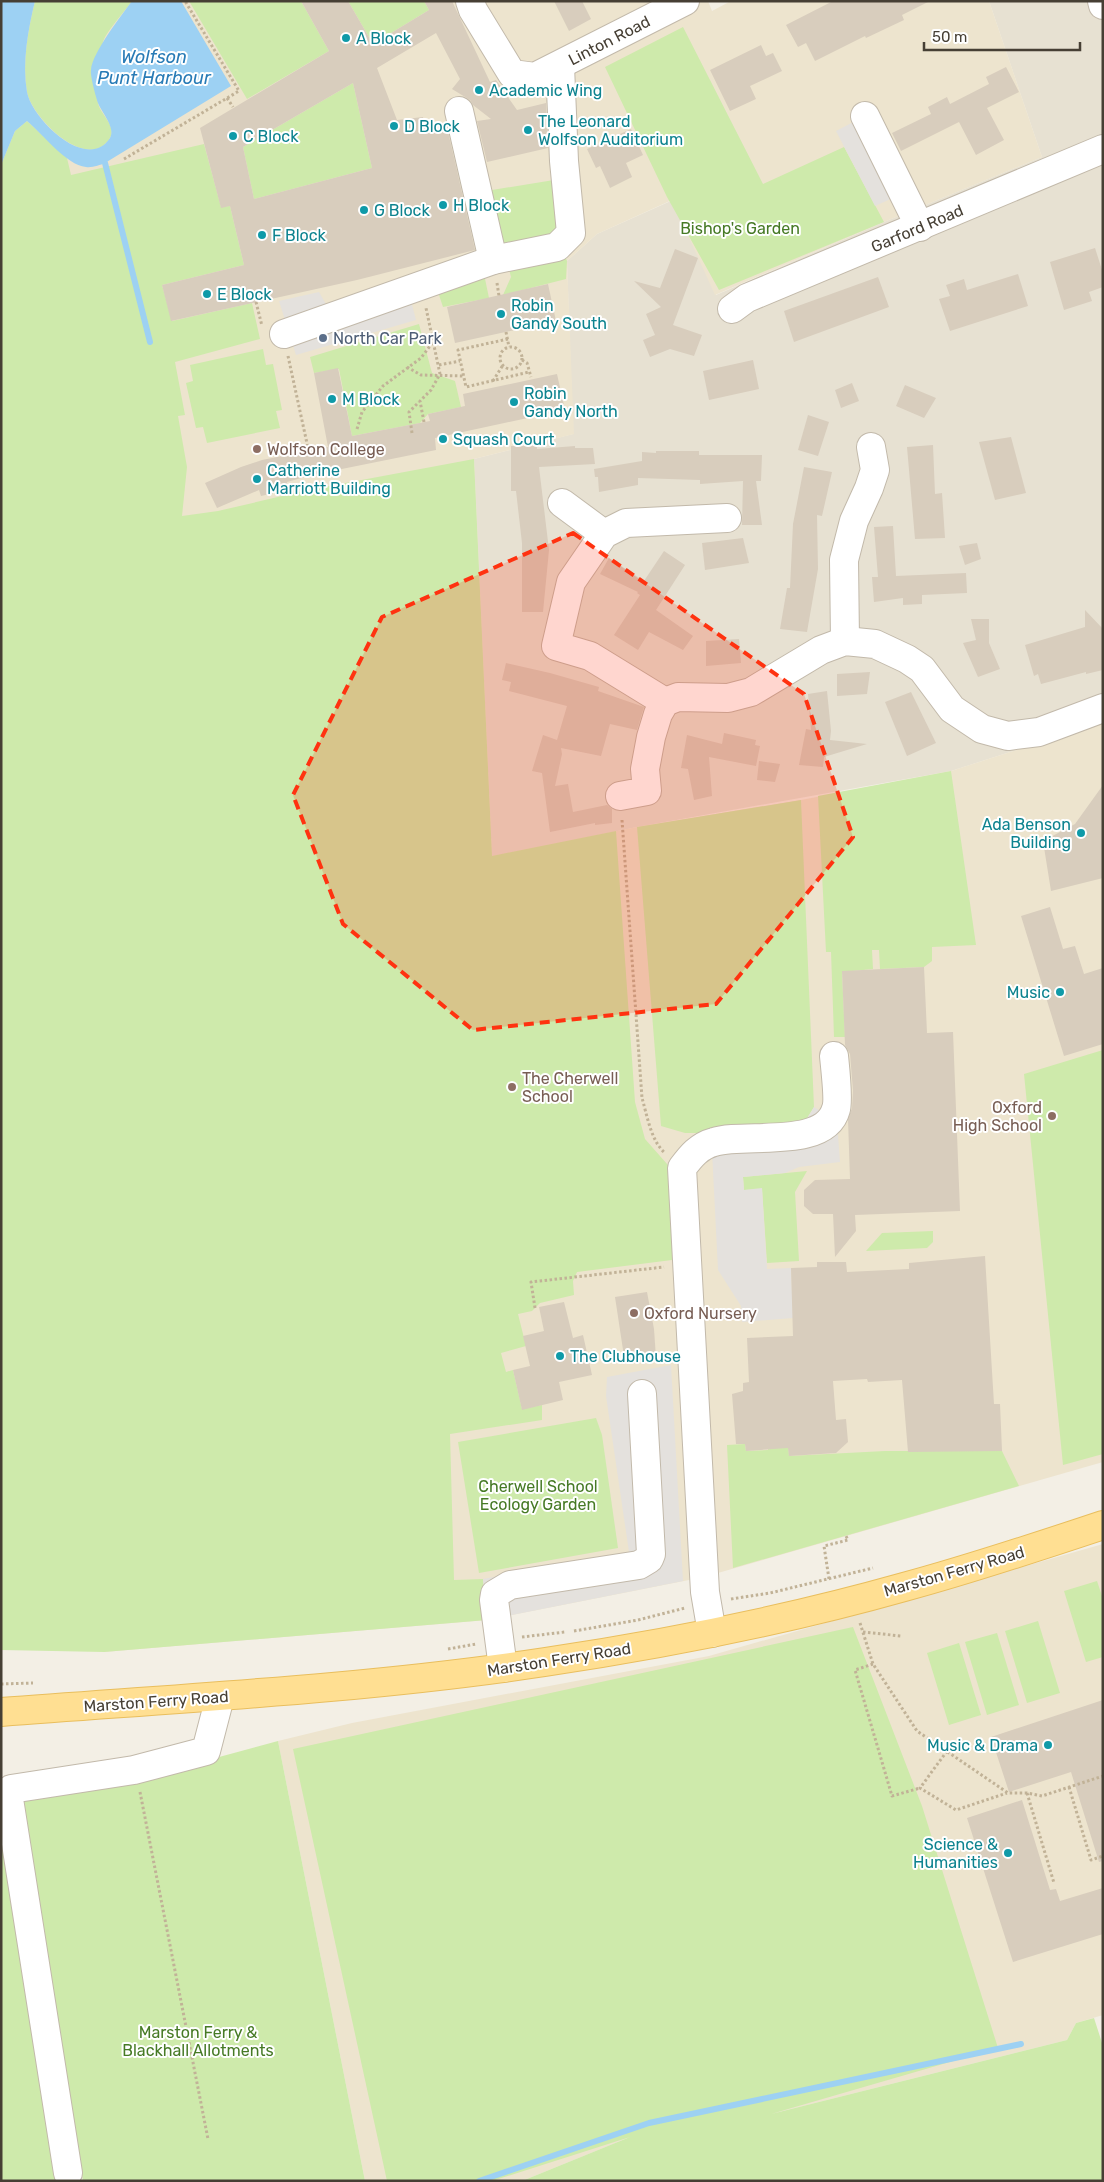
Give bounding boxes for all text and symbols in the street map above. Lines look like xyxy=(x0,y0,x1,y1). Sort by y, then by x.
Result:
street label: Linton Road xyxy=(565,12,653,69)
scale bar xyxy=(924,20,1080,52)
text: 50 m xyxy=(932,28,967,46)
place label: A Block xyxy=(356,29,412,48)
marker: A Block xyxy=(340,32,352,44)
water label: Wolfson Punt Harbour xyxy=(97,46,212,89)
place label: Academic Wing xyxy=(489,81,602,100)
marker: Academic Wing xyxy=(473,84,485,96)
place label: The Leonard Wolfson Auditorium xyxy=(538,112,683,149)
place label: D Block xyxy=(404,117,461,136)
marker: D Block xyxy=(388,120,400,132)
marker: The Leonard Wolfson Auditorium xyxy=(522,124,534,136)
place label: C Block xyxy=(243,127,299,146)
marker: C Block xyxy=(227,130,239,142)
place label: H Block xyxy=(453,196,510,215)
marker: H Block xyxy=(437,199,449,211)
place label: G Block xyxy=(374,201,430,220)
street label: Garford Road xyxy=(868,201,966,256)
marker: G Block xyxy=(358,204,370,216)
park label: Bishop's Garden xyxy=(680,219,800,238)
place label: F Block xyxy=(272,226,327,245)
marker: F Block xyxy=(256,229,268,241)
place label: E Block xyxy=(217,285,272,304)
marker: E Block xyxy=(201,288,213,300)
place label: Robin Gandy South xyxy=(511,296,607,333)
marker: Robin Gandy South xyxy=(495,308,507,320)
place label: North Car Park xyxy=(333,329,442,348)
marker: North Car Park xyxy=(317,332,329,344)
place label: Robin Gandy North xyxy=(524,384,618,421)
place label: M Block xyxy=(342,390,400,409)
marker: M Block xyxy=(326,393,338,405)
marker: Robin Gandy North xyxy=(508,396,520,408)
place label: Squash Court xyxy=(453,430,555,449)
marker: Squash Court xyxy=(437,433,449,445)
place label: Wolfson College xyxy=(267,440,385,459)
marker: Wolfson College xyxy=(251,443,263,455)
place label: Catherine Marriott Building xyxy=(267,461,391,498)
marker: Catherine Marriott Building xyxy=(251,473,263,485)
place label: Ada Benson Building xyxy=(982,815,1071,852)
marker: Ada Benson Building xyxy=(1075,827,1087,839)
place label: Music xyxy=(1007,983,1050,1002)
marker: Music xyxy=(1054,986,1066,998)
place label: The Cherwell School xyxy=(522,1069,618,1106)
marker: The Cherwell School xyxy=(506,1081,518,1093)
place label: Oxford High School xyxy=(953,1098,1042,1135)
marker: Oxford High School xyxy=(1046,1110,1058,1122)
place label: Oxford Nursery xyxy=(644,1304,757,1323)
marker: Oxford Nursery xyxy=(628,1307,640,1319)
place label: The Clubhouse xyxy=(570,1347,681,1366)
marker: The Clubhouse xyxy=(554,1350,566,1362)
park label: Cherwell School Ecology Garden xyxy=(478,1477,598,1514)
street label: Marston Ferry Road xyxy=(882,1542,1027,1601)
street label: Marston Ferry Road xyxy=(486,1639,632,1680)
street label: Marston Ferry Road xyxy=(83,1687,229,1716)
place label: Music & Drama xyxy=(927,1736,1038,1755)
marker: Music & Drama xyxy=(1042,1739,1054,1751)
place label: Science & Humanities xyxy=(913,1835,998,1872)
marker: Science & Humanities xyxy=(1002,1847,1014,1859)
park label: Marston Ferry & Blackhall Allotments xyxy=(122,2023,274,2060)

